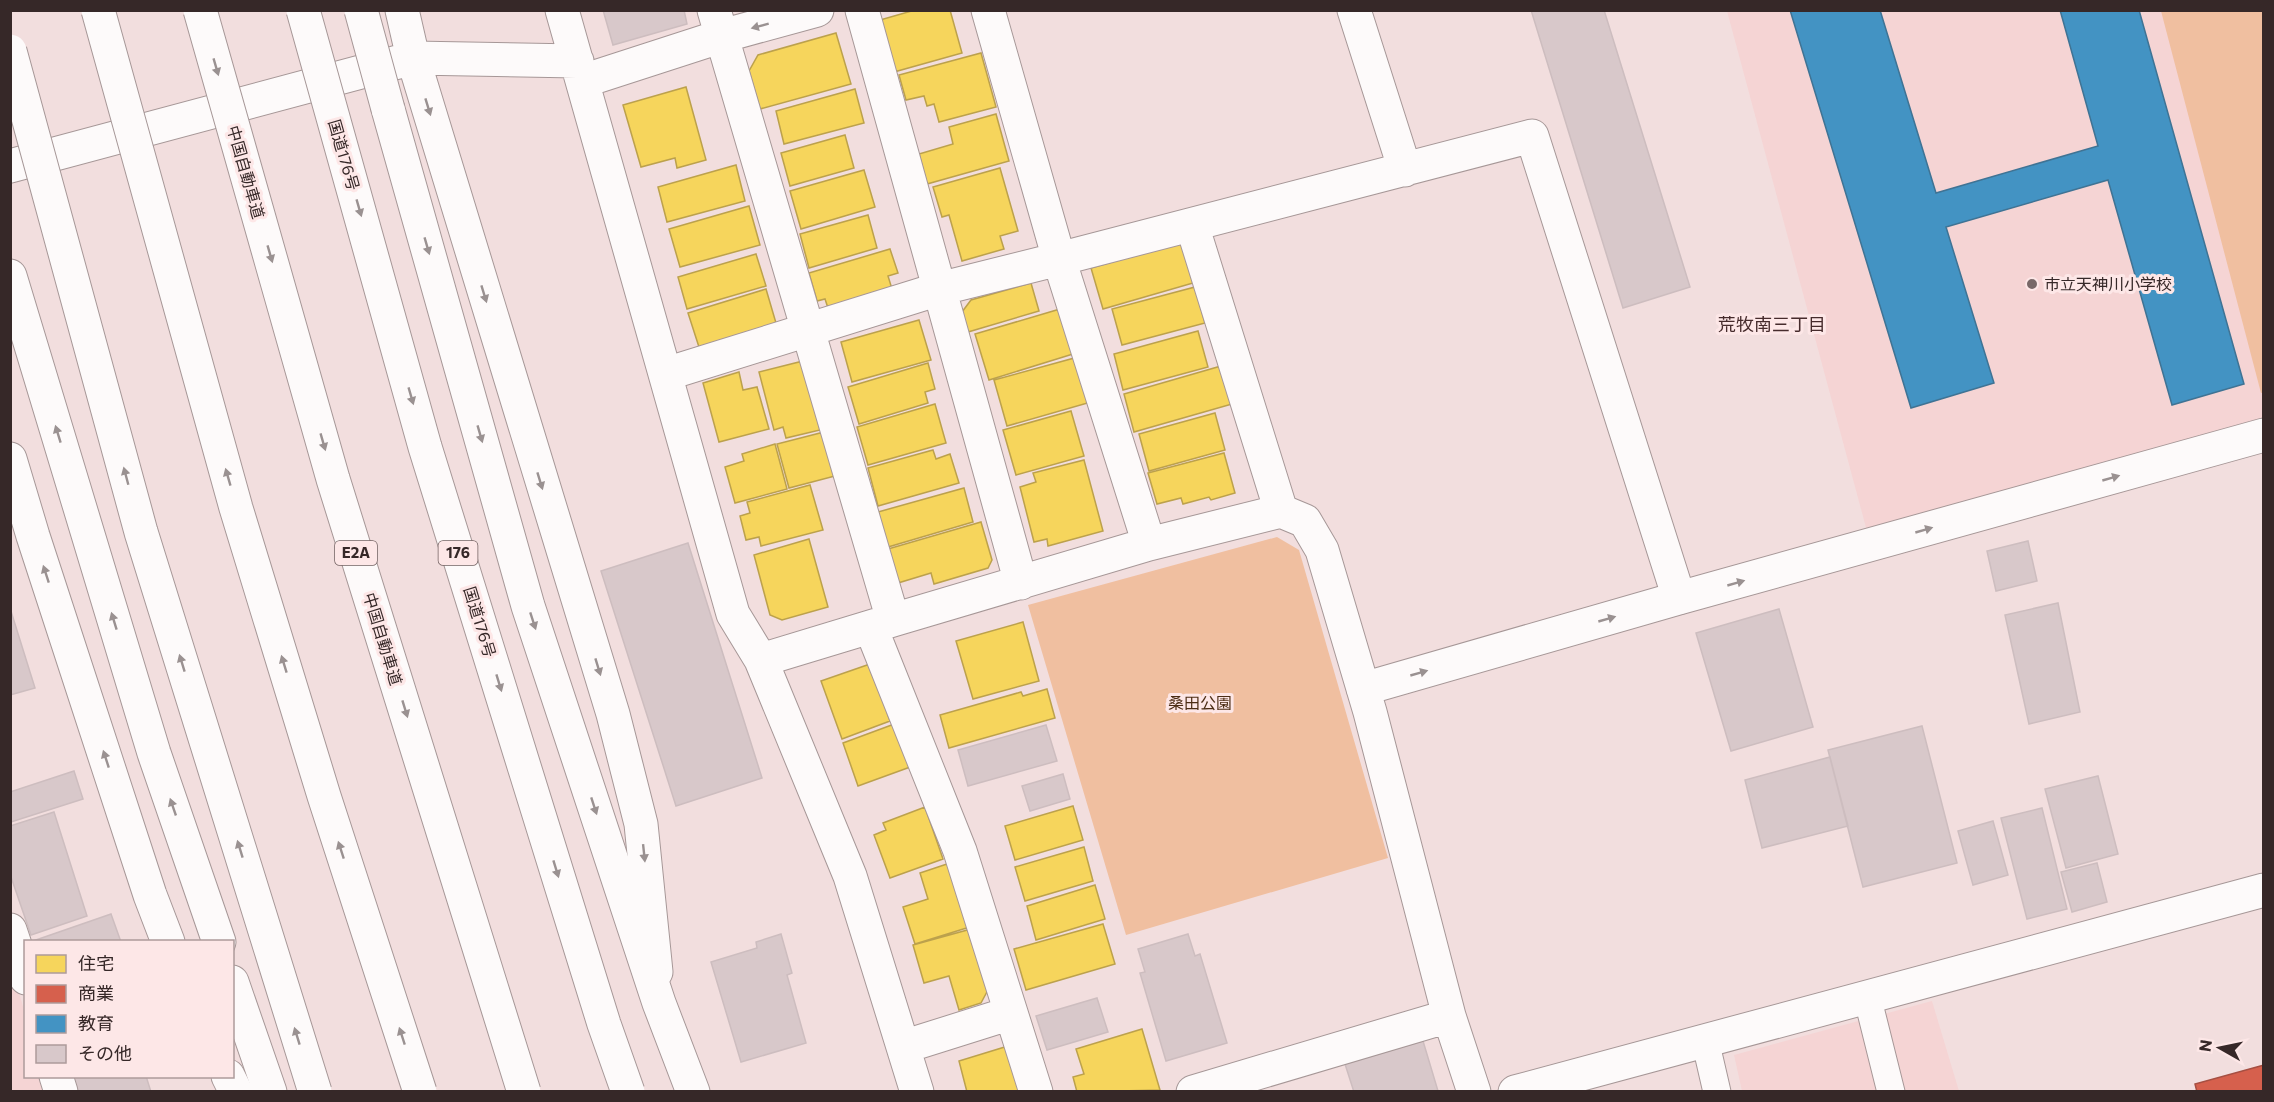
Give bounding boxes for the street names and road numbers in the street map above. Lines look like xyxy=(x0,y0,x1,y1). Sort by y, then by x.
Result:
street label: 国道176号 xyxy=(325,117,364,193)
street label: 中国自動車道 xyxy=(224,123,269,221)
road number: E2A xyxy=(335,541,377,565)
road number: 176 xyxy=(438,541,478,565)
street label: 国道176号 xyxy=(461,584,500,660)
street label: 中国自動車道 xyxy=(360,590,407,688)

